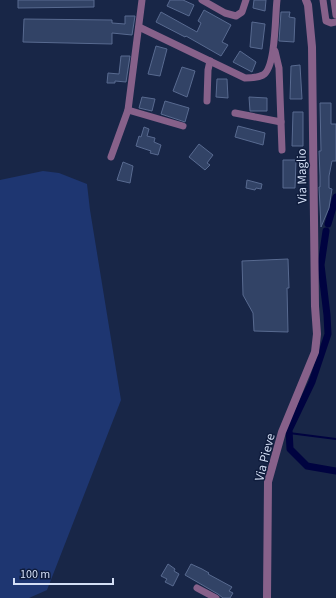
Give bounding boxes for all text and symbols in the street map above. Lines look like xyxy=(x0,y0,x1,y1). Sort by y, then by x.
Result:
street label: Via Maglio xyxy=(293,148,311,204)
street label: Via Pieve xyxy=(250,431,280,483)
scale bar xyxy=(14,560,113,586)
text: 100 m xyxy=(20,566,50,583)

